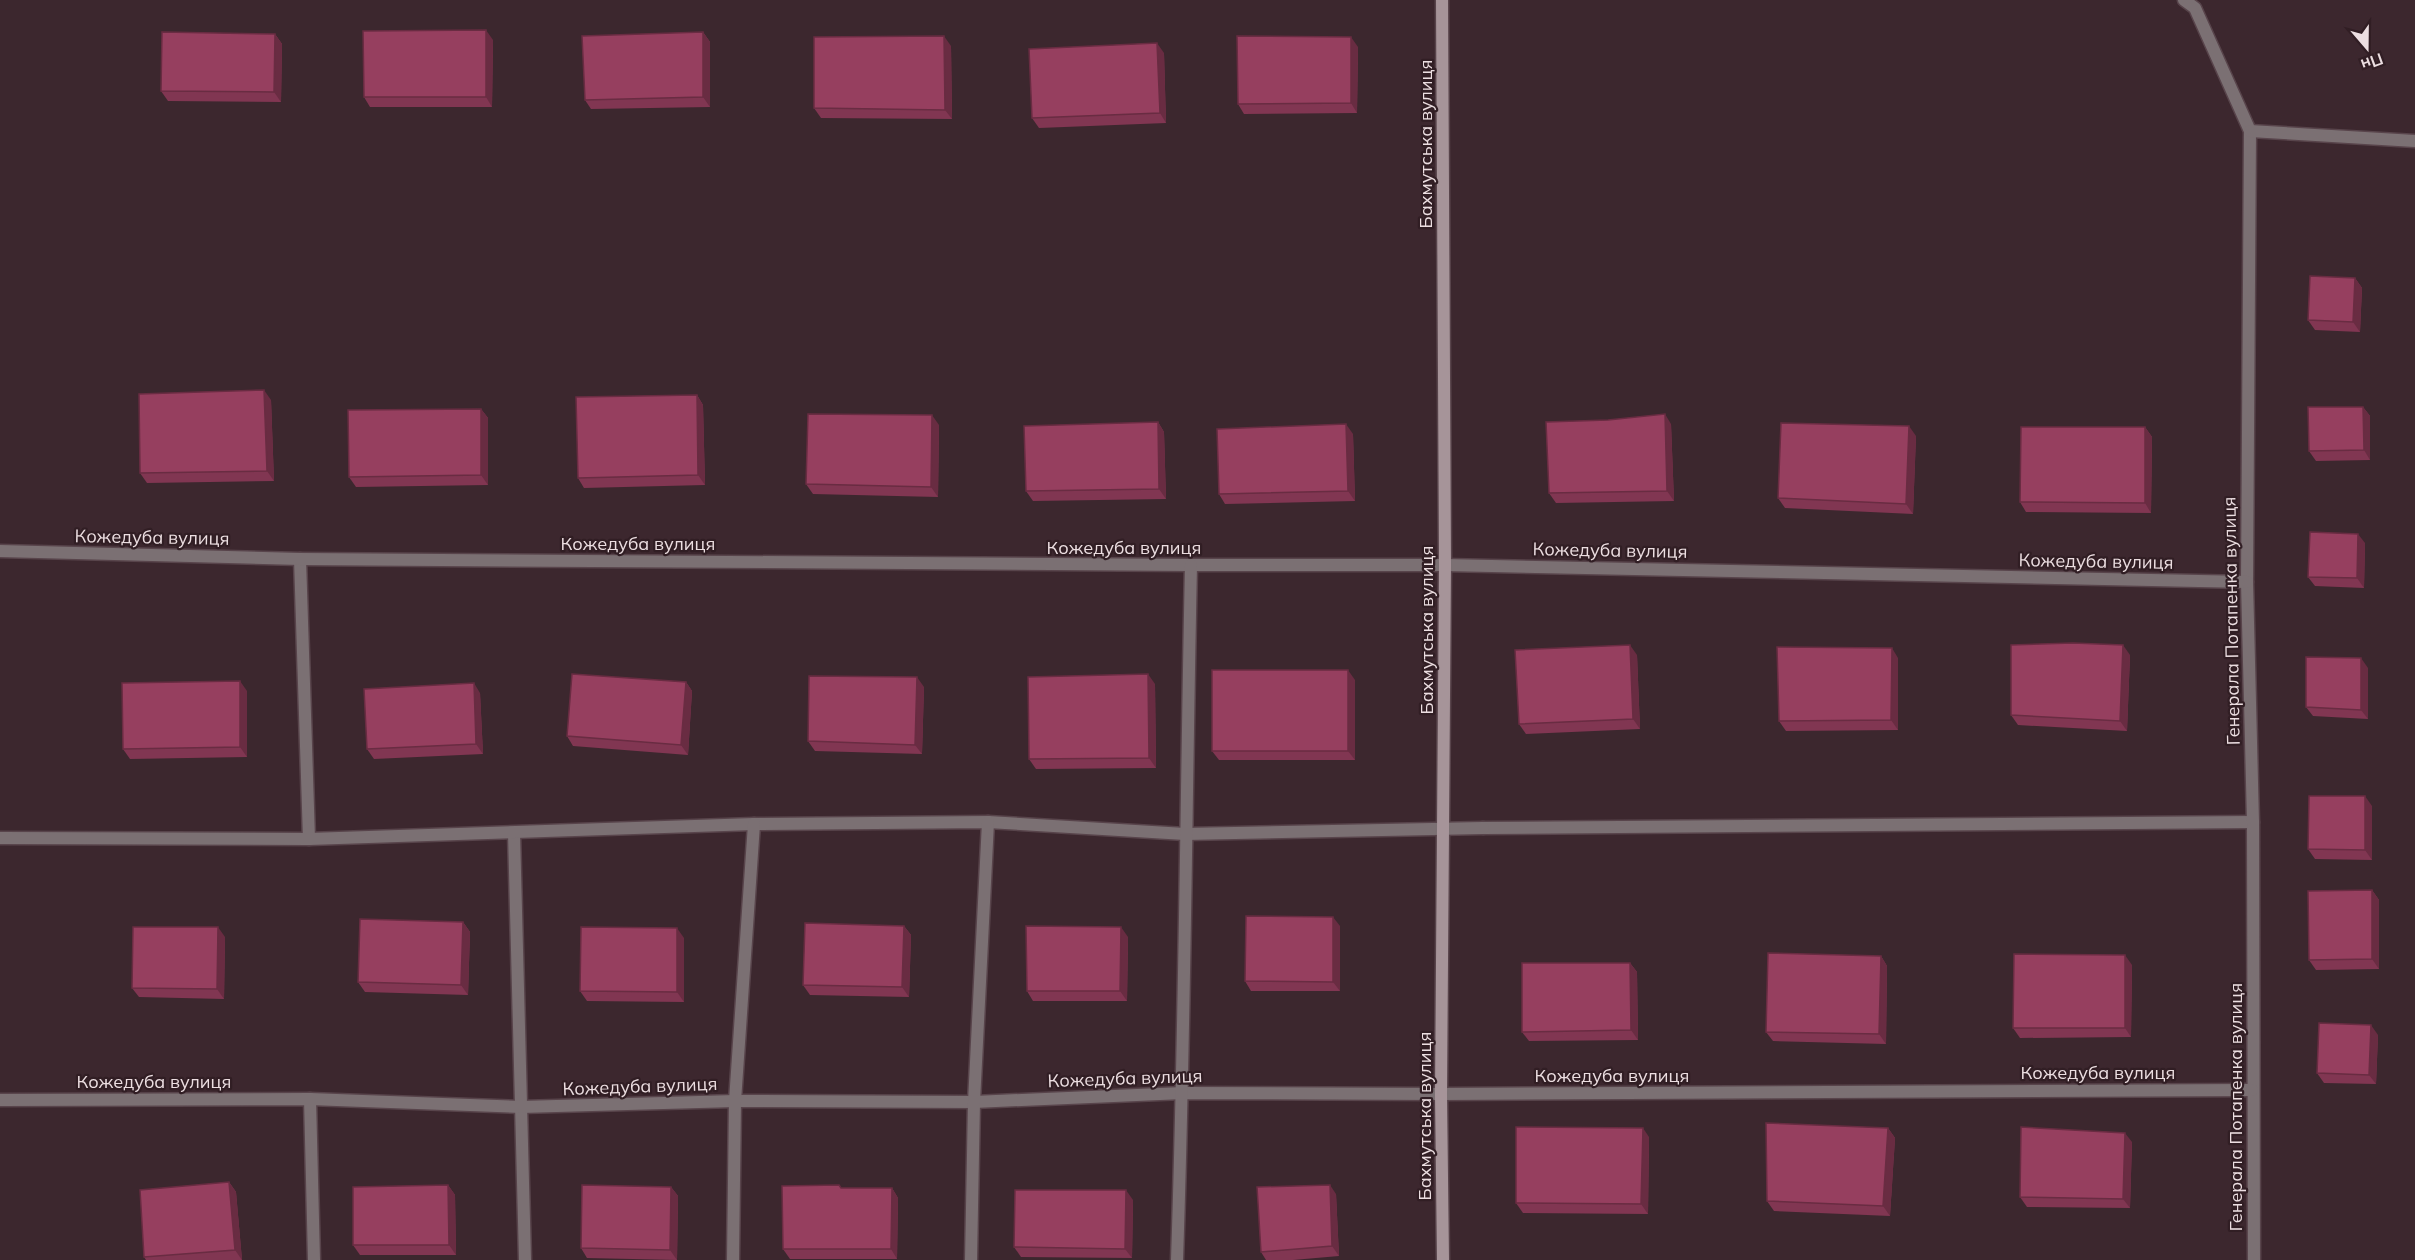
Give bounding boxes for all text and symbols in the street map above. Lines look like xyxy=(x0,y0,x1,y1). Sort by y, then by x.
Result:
north arrow xyxy=(2337,18,2397,78)
text: Пн xyxy=(2358,49,2386,75)
street label: Бахмутська вулиця xyxy=(1414,60,1437,228)
street label: Генерала Потапенка вулиця xyxy=(2217,497,2245,745)
street label: Кожедуба вулиця xyxy=(74,524,230,550)
street label: Кожедуба вулиця xyxy=(561,532,715,555)
street label: Кожедуба вулиця xyxy=(1047,536,1201,559)
street label: Кожедуба вулиця xyxy=(1532,537,1688,563)
street label: Бахмутська вулиця xyxy=(1415,546,1438,714)
street label: Кожедуба вулиця xyxy=(2018,548,2174,574)
street label: Генерала Потапенка вулиця xyxy=(2224,983,2247,1231)
street label: Бахмутська вулиця xyxy=(1413,1032,1436,1200)
street label: Кожедуба вулиця xyxy=(2021,1061,2175,1084)
street label: Кожедуба вулиця xyxy=(1047,1064,1203,1092)
street label: Кожедуба вулиця xyxy=(1535,1064,1689,1087)
street label: Кожедуба вулиця xyxy=(77,1070,231,1093)
street label: Кожедуба вулиця xyxy=(562,1072,718,1100)

